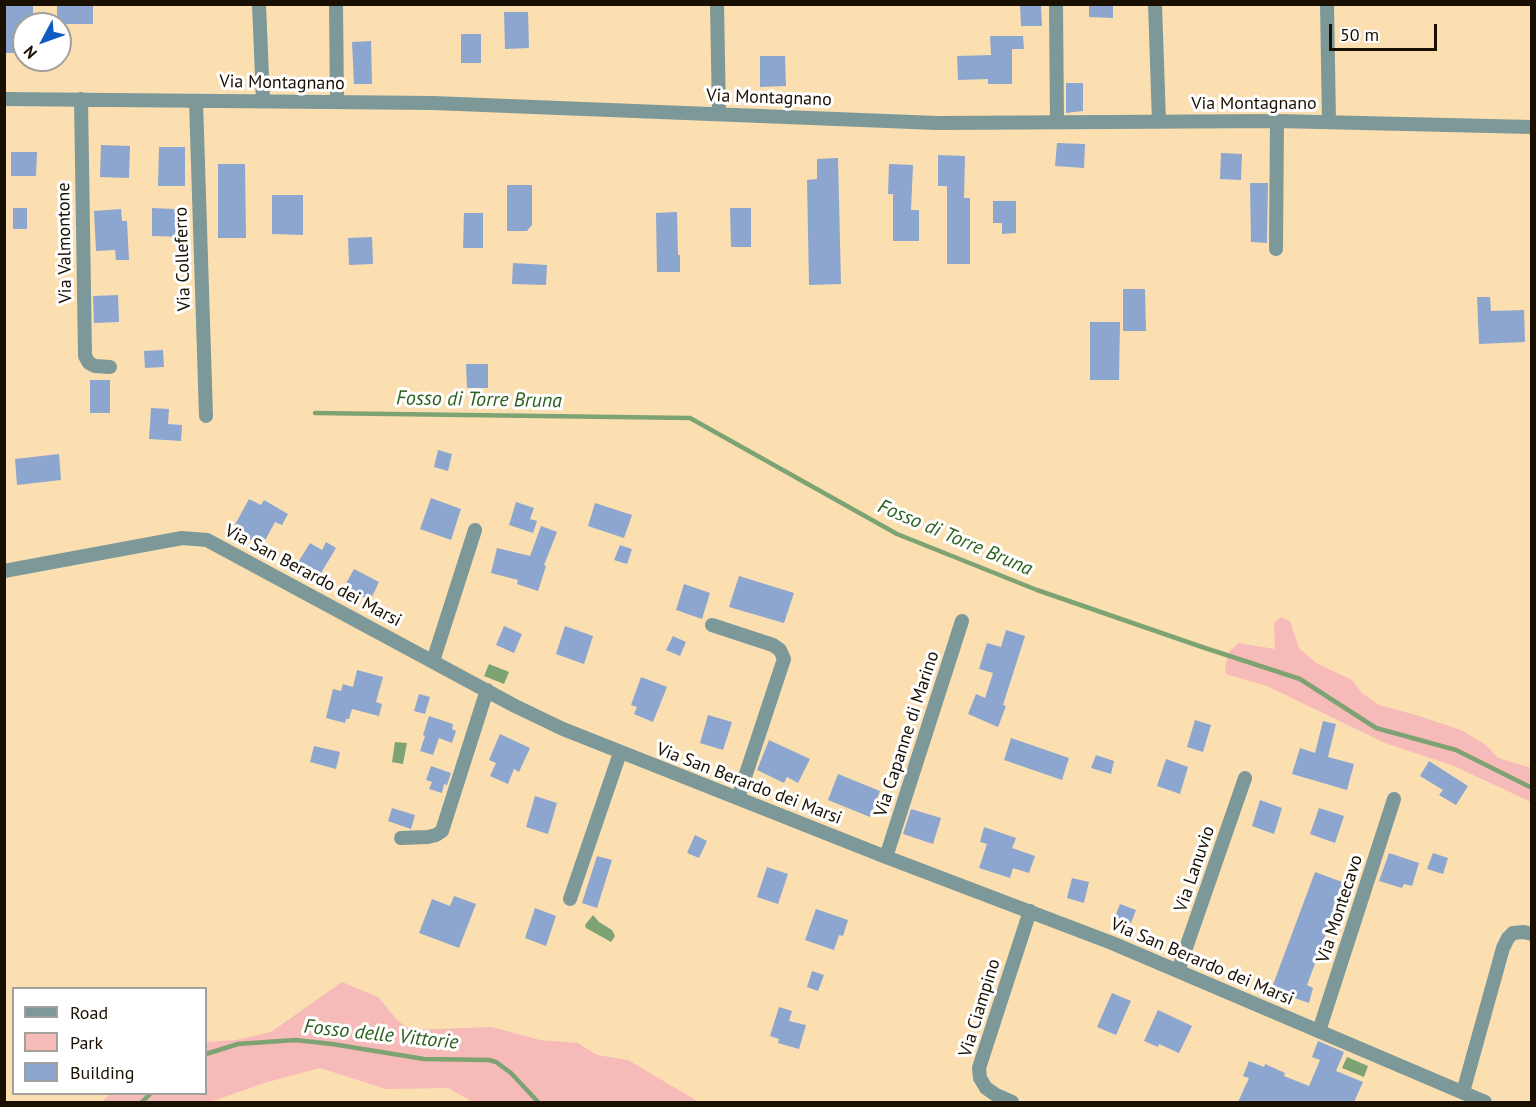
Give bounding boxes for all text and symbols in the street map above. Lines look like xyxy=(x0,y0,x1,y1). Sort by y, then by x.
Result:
north arrow xyxy=(12,12,72,72)
scale bar xyxy=(1332,12,1440,50)
text: 50 m xyxy=(1340,23,1379,46)
text: N xyxy=(19,42,41,63)
street label: Via Montagnano xyxy=(219,71,345,95)
street label: Via Montagnano xyxy=(706,85,832,111)
street label: Via Montagnano xyxy=(1191,93,1317,115)
street label: Via Valmontone xyxy=(53,182,77,304)
street label: Via Colleferro xyxy=(170,206,196,312)
water label: Fosso di Torre Bruna xyxy=(396,387,562,413)
water label: Fosso di Torre Bruna xyxy=(874,495,1036,581)
street label: Via San Berardo dei Marsi xyxy=(221,520,405,632)
street label: Via Capanne di Marino xyxy=(870,648,944,820)
street label: Via San Berardo dei Marsi xyxy=(653,739,845,829)
street label: Via Lanuvio xyxy=(1170,823,1220,915)
street label: Via Montecavo xyxy=(1312,852,1368,966)
street label: Via San Berardo dei Marsi xyxy=(1107,914,1297,1010)
street label: Via Ciampino xyxy=(955,956,1005,1060)
legend xyxy=(12,987,207,1095)
text: Road xyxy=(70,1001,108,1024)
water label: Fosso delle Vittorie xyxy=(303,1015,459,1055)
text: Park xyxy=(70,1031,103,1054)
text: Building xyxy=(70,1061,134,1084)

